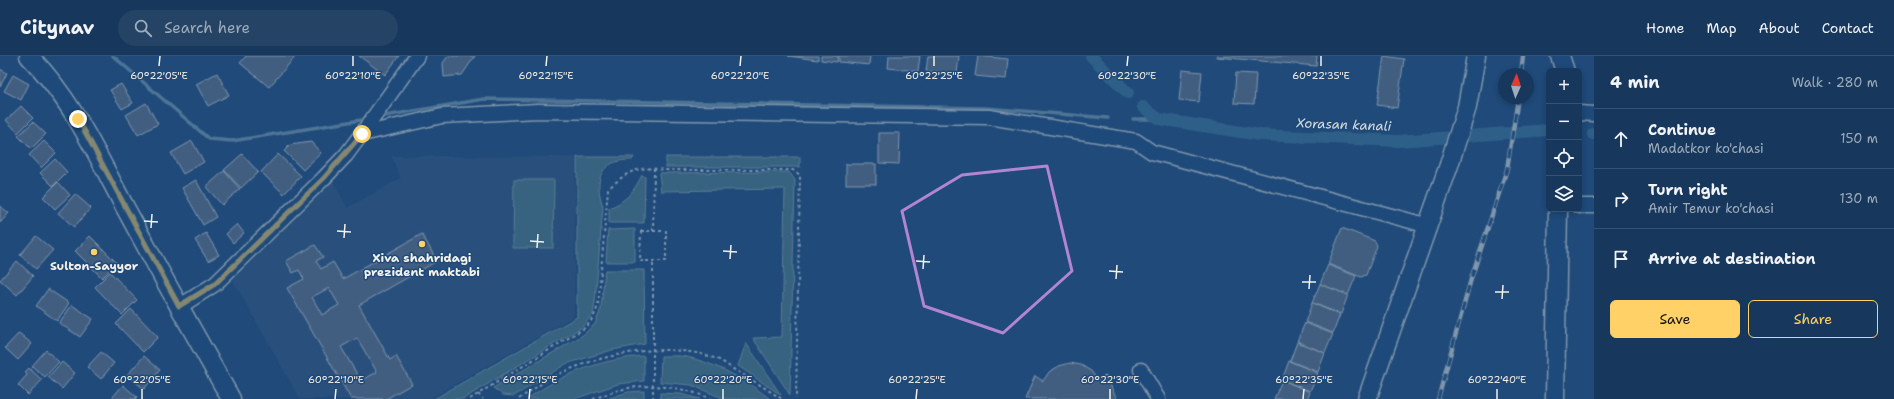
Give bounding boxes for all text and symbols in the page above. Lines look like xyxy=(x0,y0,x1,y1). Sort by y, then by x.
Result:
search box xyxy=(118,10,398,46)
text: Citynav xyxy=(20,15,94,40)
icon: search xyxy=(132,17,154,39)
text: Search here xyxy=(164,18,250,38)
text: Home xyxy=(1646,19,1685,37)
text: Map xyxy=(1707,19,1737,37)
text: About xyxy=(1759,19,1800,37)
text: Contact xyxy=(1822,19,1874,37)
north arrow xyxy=(1498,68,1534,104)
map controls xyxy=(1546,68,1582,212)
button: + xyxy=(1546,68,1582,104)
text: 60°22'05"E xyxy=(130,69,188,82)
text: 60°22'10"E xyxy=(325,69,381,82)
text: 60°22'15"E xyxy=(518,69,574,82)
text: 60°22'20"E xyxy=(711,69,769,82)
text: 60°22'25"E xyxy=(905,69,963,82)
text: 60°22'30"E xyxy=(1098,69,1156,82)
text: 60°22'35"E xyxy=(1292,69,1350,82)
text: 4 min xyxy=(1610,71,1660,93)
text: Walk · 280 m xyxy=(1792,74,1878,91)
button: − xyxy=(1546,104,1582,140)
route end xyxy=(69,110,87,128)
water label: Xorasan kanali xyxy=(1295,114,1392,135)
text: Continue xyxy=(1648,120,1716,140)
route start xyxy=(353,125,371,143)
icon: ahead xyxy=(1610,128,1632,150)
text: 150 m xyxy=(1840,130,1878,147)
button: locate xyxy=(1546,140,1582,176)
text: Madatkor ko'chasi xyxy=(1648,140,1764,157)
button: layers xyxy=(1546,176,1582,212)
text: Turn right xyxy=(1648,180,1728,200)
icon: right xyxy=(1610,188,1632,210)
text: 130 m xyxy=(1840,190,1878,207)
text: Amir Temur ko'chasi xyxy=(1648,200,1774,217)
marker: Xiva shahridagi prezident maktabi xyxy=(417,239,427,249)
marker: Sulton-Sayyor xyxy=(89,247,99,257)
icon: arrive xyxy=(1610,248,1632,270)
text: Arrive at destination xyxy=(1648,249,1816,269)
place label: Xiva shahridagi prezident maktabi xyxy=(364,250,480,280)
place label: Sulton-Sayyor xyxy=(50,258,139,274)
button: Save xyxy=(1610,300,1740,338)
button: Share xyxy=(1748,300,1878,338)
text: 60°22'05"E xyxy=(113,373,171,386)
text: 60°22'10"E xyxy=(308,373,364,386)
text: 60°22'15"E xyxy=(502,373,558,386)
text: 60°22'20"E xyxy=(694,373,752,386)
text: 60°22'25"E xyxy=(888,373,946,386)
text: 60°22'30"E xyxy=(1081,373,1139,386)
text: 60°22'35"E xyxy=(1275,373,1333,386)
text: 60°22'40"E xyxy=(1468,373,1526,386)

